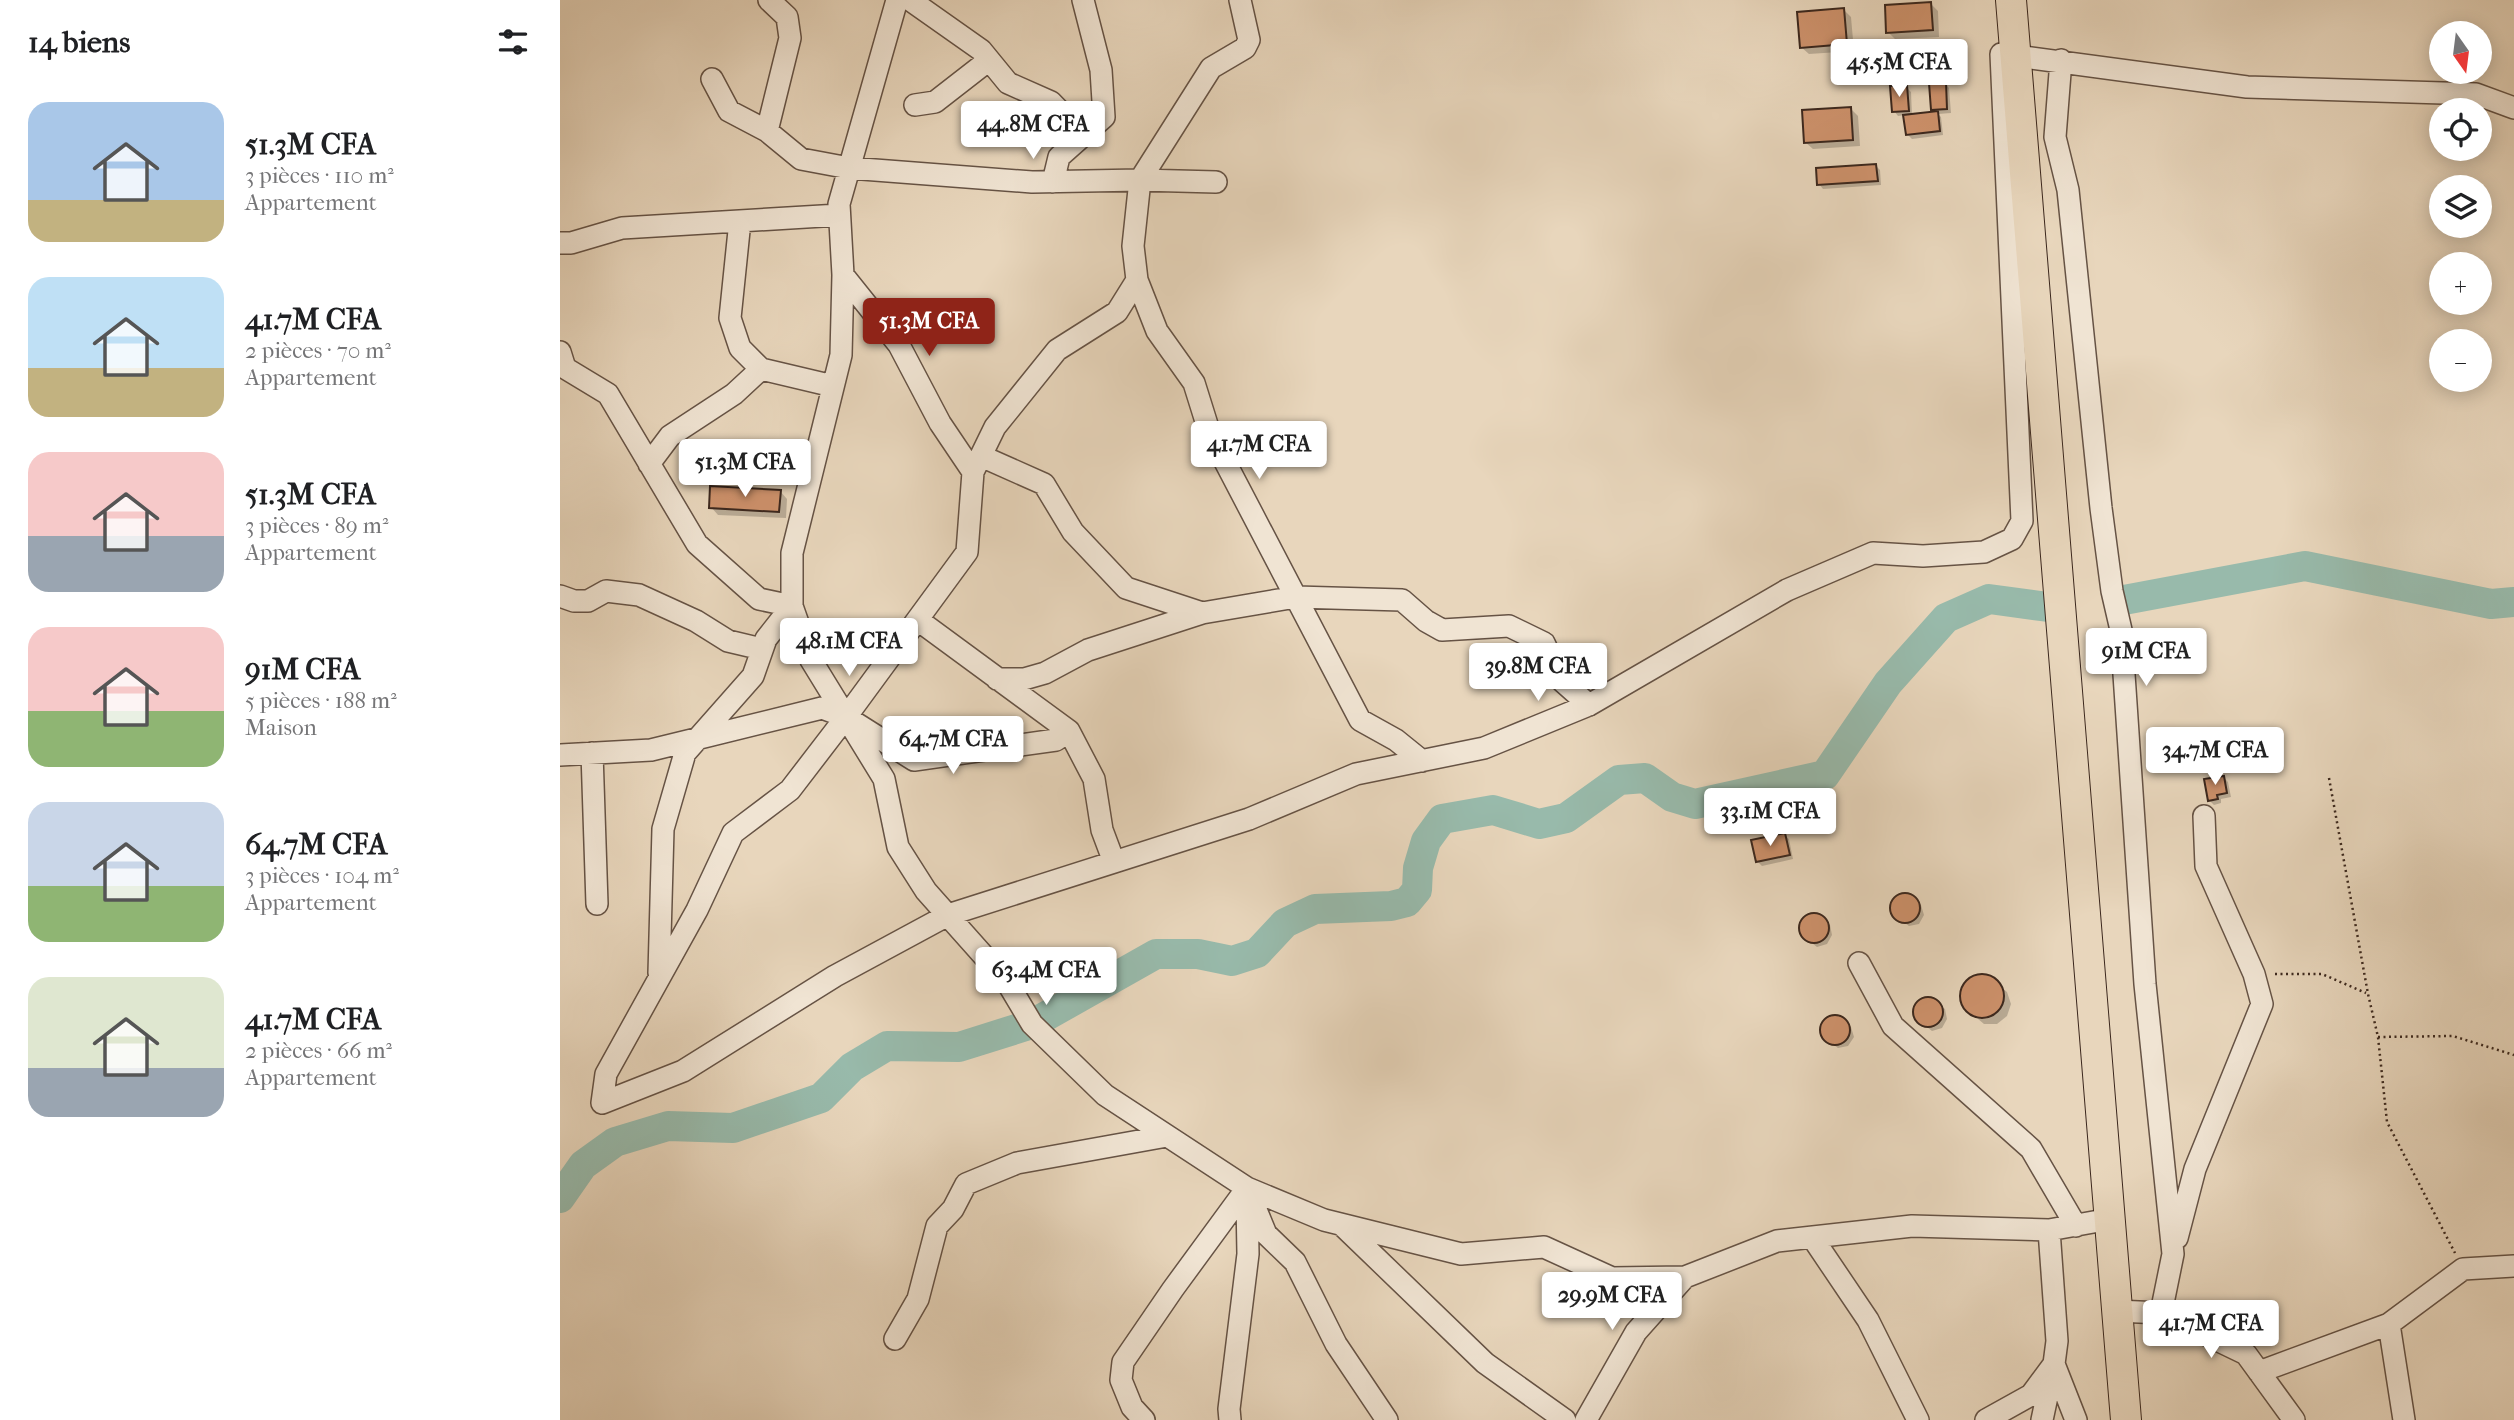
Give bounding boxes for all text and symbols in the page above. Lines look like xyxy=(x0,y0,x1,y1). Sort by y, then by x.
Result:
north arrow xyxy=(2429,21,2492,84)
map controls xyxy=(2429,21,2492,392)
icon: filters xyxy=(494,23,532,61)
text: 14 biens xyxy=(28,25,130,60)
pin: 45.5M CFA xyxy=(1819,40,1979,99)
text: 45.5M CFA xyxy=(1847,48,1951,75)
button: locate xyxy=(2429,98,2492,161)
pin: 44.8M CFA xyxy=(953,102,1113,161)
text: 44.8M CFA xyxy=(977,110,1089,137)
text: 51.3M CFA xyxy=(245,127,376,162)
icon: home xyxy=(84,130,168,214)
text: 3 pièces · 110 m² xyxy=(245,162,394,189)
button: layers xyxy=(2429,175,2492,238)
text: Appartement xyxy=(245,189,377,216)
button: + xyxy=(2429,252,2492,315)
pin: 51.3M CFA xyxy=(849,298,1009,358)
text: 41.7M CFA xyxy=(245,302,381,337)
icon: home xyxy=(84,305,168,389)
text: 51.3M CFA xyxy=(879,307,979,334)
button: − xyxy=(2429,329,2492,392)
text: 2 pièces · 70 m² xyxy=(245,337,391,364)
text: Appartement xyxy=(245,364,377,391)
pin: 41.7M CFA xyxy=(1179,421,1339,481)
text: 41.7M CFA xyxy=(1207,430,1311,457)
pin: 51.3M CFA xyxy=(665,440,825,499)
text: 51.3M CFA xyxy=(695,448,795,475)
text: 51.3M CFA xyxy=(245,477,376,512)
icon: home xyxy=(84,480,168,564)
text: 3 pièces · 89 m² xyxy=(245,512,388,539)
text: Appartement xyxy=(245,539,377,566)
pin: 48.1M CFA xyxy=(769,618,929,678)
text: 48.1M CFA xyxy=(796,627,902,654)
pin: 91M CFA xyxy=(2081,628,2211,688)
text: 91M CFA xyxy=(2102,637,2190,664)
pin: 39.8M CFA xyxy=(1458,644,1618,703)
text: 91M CFA xyxy=(245,652,361,687)
text: 39.8M CFA xyxy=(1485,652,1591,679)
icon: home xyxy=(84,655,168,739)
text: 5 pièces · 188 m² xyxy=(245,687,397,714)
text: Maison xyxy=(245,714,317,741)
pin: 64.7M CFA xyxy=(873,716,1033,776)
text: 64.7M CFA xyxy=(898,725,1008,752)
pin: 34.7M CFA xyxy=(2135,728,2295,787)
text: 34.7M CFA xyxy=(2162,736,2268,763)
pin: 33.1M CFA xyxy=(1690,788,1850,848)
text: 33.1M CFA xyxy=(1720,797,1820,824)
text: 64.7M CFA xyxy=(245,827,387,862)
icon: home xyxy=(84,830,168,914)
text: 3 pièces · 104 m² xyxy=(245,862,399,889)
text: Appartement xyxy=(245,889,377,916)
pin: 63.4M CFA xyxy=(966,948,1126,1007)
text: 63.4M CFA xyxy=(992,956,1100,983)
text: 41.7M CFA xyxy=(245,1002,381,1037)
icon: home xyxy=(84,1005,168,1089)
text: 2 pièces · 66 m² xyxy=(245,1037,392,1064)
text: Appartement xyxy=(245,1064,377,1091)
pin: 29.9M CFA xyxy=(1532,1272,1692,1332)
text: 29.9M CFA xyxy=(1558,1281,1666,1308)
pin: 41.7M CFA xyxy=(2131,1300,2291,1360)
text: 41.7M CFA xyxy=(2159,1309,2263,1336)

